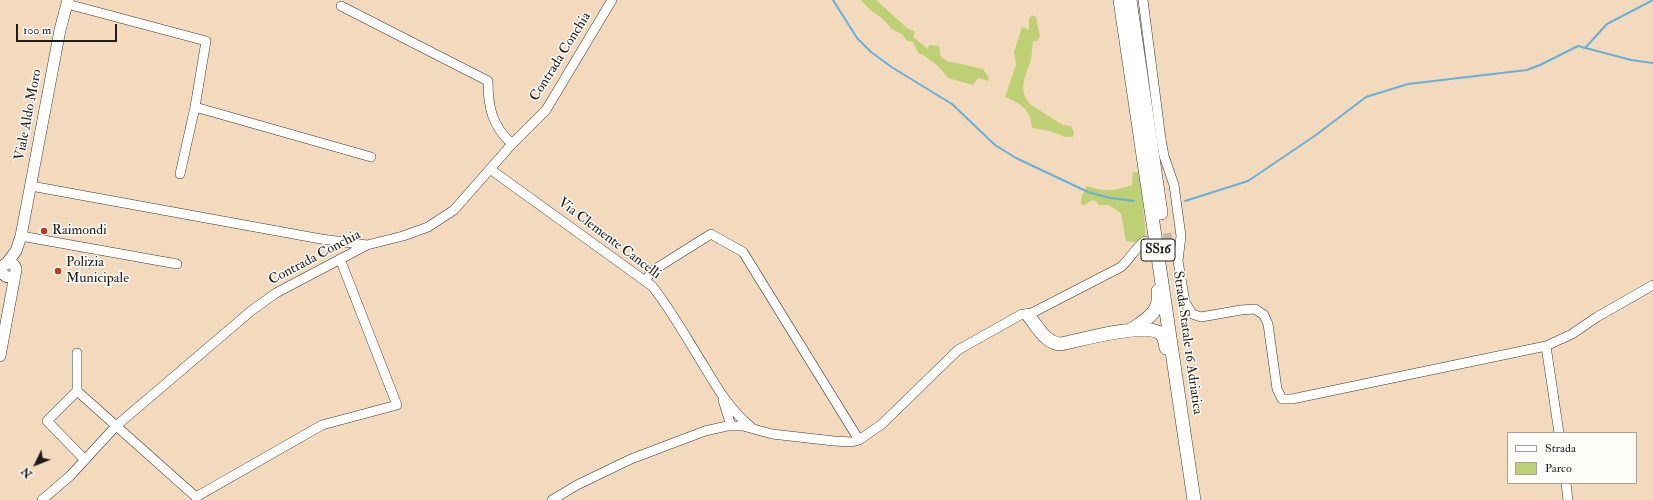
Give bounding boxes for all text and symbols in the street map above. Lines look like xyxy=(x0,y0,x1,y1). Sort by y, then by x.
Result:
street label: Contrada Conchia xyxy=(527,9,595,105)
scale bar xyxy=(18,16,119,42)
text: 100 m xyxy=(23,23,51,38)
street label: Viale Aldo Moro xyxy=(12,68,46,162)
street label: Via Clemente Cancelli xyxy=(554,195,664,283)
place label: Raimondi xyxy=(52,223,107,239)
marker: Raimondi xyxy=(39,226,49,236)
street label: Contrada Conchia xyxy=(266,227,364,289)
road number: SS16 xyxy=(1141,239,1175,261)
place label: Polizia Municipale xyxy=(66,255,129,288)
marker: Polizia Municipale xyxy=(53,266,63,276)
street label: Strada Statale 16 Adriatica xyxy=(1169,270,1205,416)
legend xyxy=(1507,432,1637,484)
text: Strada xyxy=(1545,441,1576,456)
north arrow xyxy=(16,444,56,484)
text: Parco xyxy=(1545,461,1572,476)
text: N xyxy=(19,464,35,481)

